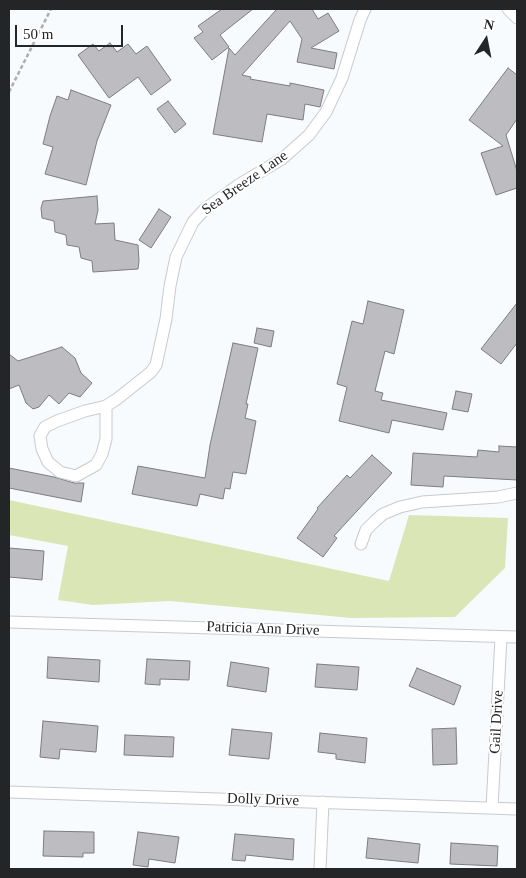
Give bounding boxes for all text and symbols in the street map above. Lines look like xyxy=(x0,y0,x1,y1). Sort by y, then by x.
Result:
scale bar xyxy=(18,15,125,47)
north arrow xyxy=(461,15,511,65)
text: N xyxy=(483,16,495,33)
text: 50 m xyxy=(23,26,53,42)
street label: Sea Breeze Lane xyxy=(199,147,291,219)
street label: Patricia Ann Drive xyxy=(206,618,320,640)
street label: Gail Drive xyxy=(486,690,508,754)
street label: Dolly Drive xyxy=(227,790,299,810)

